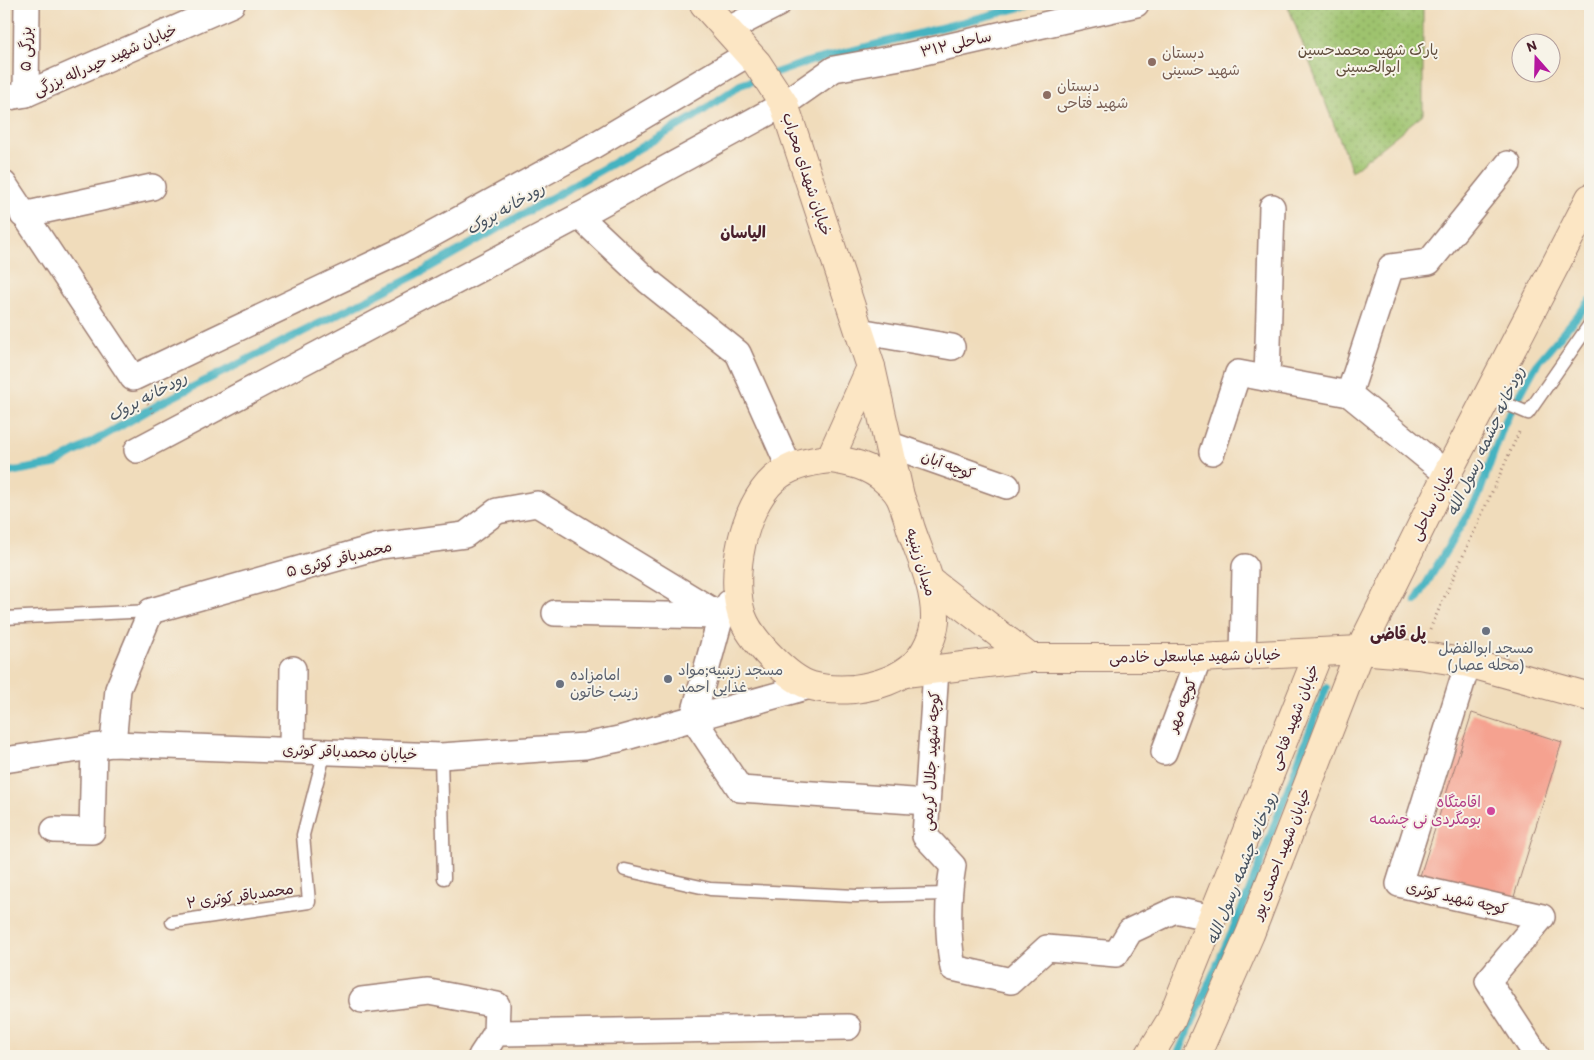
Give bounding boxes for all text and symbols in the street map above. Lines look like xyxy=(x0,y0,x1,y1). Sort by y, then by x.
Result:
street label: خیابان شهید حیدراله بزرگی xyxy=(31,20,180,101)
street label: بزرگی ۵ xyxy=(17,26,36,72)
street label: ساحلی ۳۱۲ xyxy=(919,27,994,62)
north arrow xyxy=(1512,32,1562,82)
text: N xyxy=(1524,37,1539,56)
park label: پارک شهید محمدحسین ابوالحسینی xyxy=(1298,41,1438,77)
place label: دبستان شهید حسینی xyxy=(1162,44,1240,80)
marker: دبستان شهید حسینی xyxy=(1146,56,1158,68)
place label: دبستان شهید فتاحی xyxy=(1057,77,1128,113)
marker: دبستان شهید فتاحی xyxy=(1041,89,1053,101)
street label: خیابان شهدای محراب xyxy=(779,110,835,238)
water label: رودخانه بروک xyxy=(463,178,548,239)
district label: الیاسان xyxy=(720,223,766,242)
water label: رودخانه چشمه رسول الله xyxy=(1442,363,1529,519)
water label: رودخانه بروک xyxy=(104,368,191,426)
street label: کوچه آبان xyxy=(918,447,977,484)
street label: خیابان ساحلی xyxy=(1406,463,1460,544)
street label: میدان زینبیه xyxy=(902,526,940,598)
street label: محمدباقر کوثری ۵ xyxy=(284,537,394,581)
district label: پل قاضی xyxy=(1370,624,1426,644)
marker: مسجد ابوالفضل (محله عصار) xyxy=(1480,625,1492,637)
place label: مسجد ابوالفضل (محله عصار) xyxy=(1438,639,1534,674)
street label: خیابان شهید عباسعلی خادمی xyxy=(1109,646,1281,667)
place label: مسجد زینبیه;مواد غذایی احمد xyxy=(678,661,783,697)
street label: خیابان شهید فتاحی xyxy=(1266,662,1323,773)
place label: امامزاده زینب خاتون xyxy=(570,666,638,701)
marker: مسجد زینبیه;مواد غذایی احمد xyxy=(662,673,674,685)
street label: کوچه مهر xyxy=(1163,675,1202,737)
marker: امامزاده زینب خاتون xyxy=(554,678,566,690)
street label: کوچه شهید جلال کریمی xyxy=(918,690,945,832)
street label: خیابان محمدباقر کوثری xyxy=(282,741,418,763)
street label: خیابان شهید احمدی پور xyxy=(1247,786,1315,924)
water label: رودخانه چشمه رسول الله xyxy=(1202,789,1282,948)
place label: اقامتگاه بومگردی نی چشمه xyxy=(1369,793,1481,829)
marker: اقامتگاه بومگردی نی چشمه xyxy=(1485,805,1497,817)
street label: کوچه شهید کوثری xyxy=(1404,878,1510,919)
street label: محمدباقر کوثری ۲ xyxy=(185,880,295,912)

